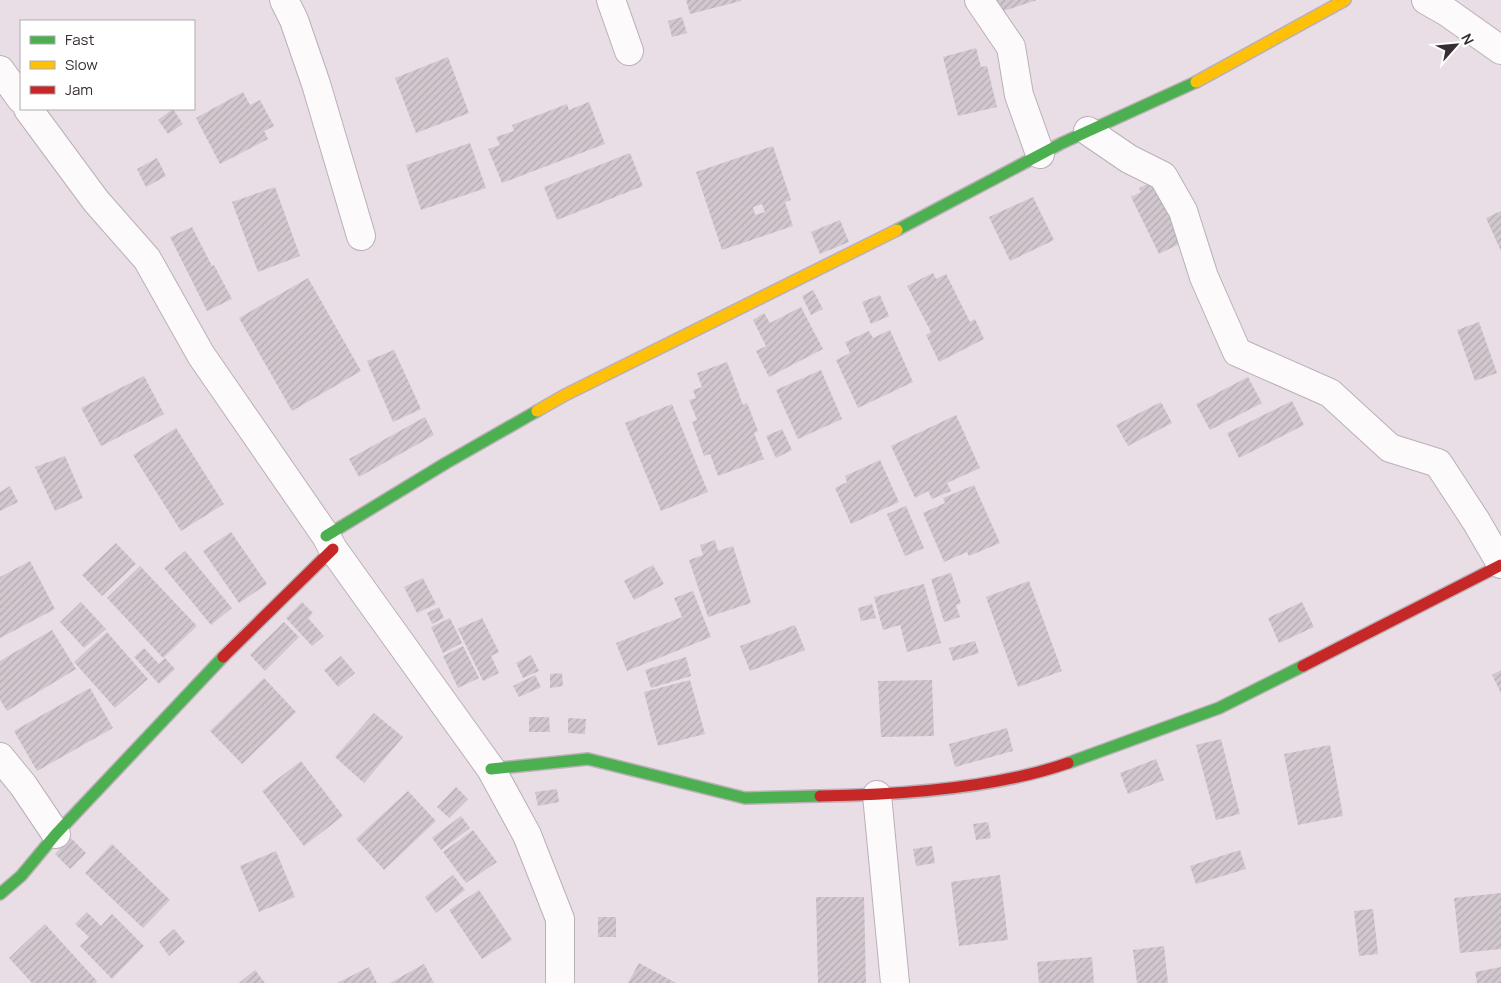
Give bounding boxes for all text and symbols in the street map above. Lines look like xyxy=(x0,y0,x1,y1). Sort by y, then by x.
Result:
legend xyxy=(20,20,195,110)
north arrow xyxy=(1431,20,1481,70)
text: Fast xyxy=(65,29,94,50)
text: N xyxy=(1457,30,1479,48)
text: Slow xyxy=(65,54,98,75)
text: Jam xyxy=(65,79,93,100)

